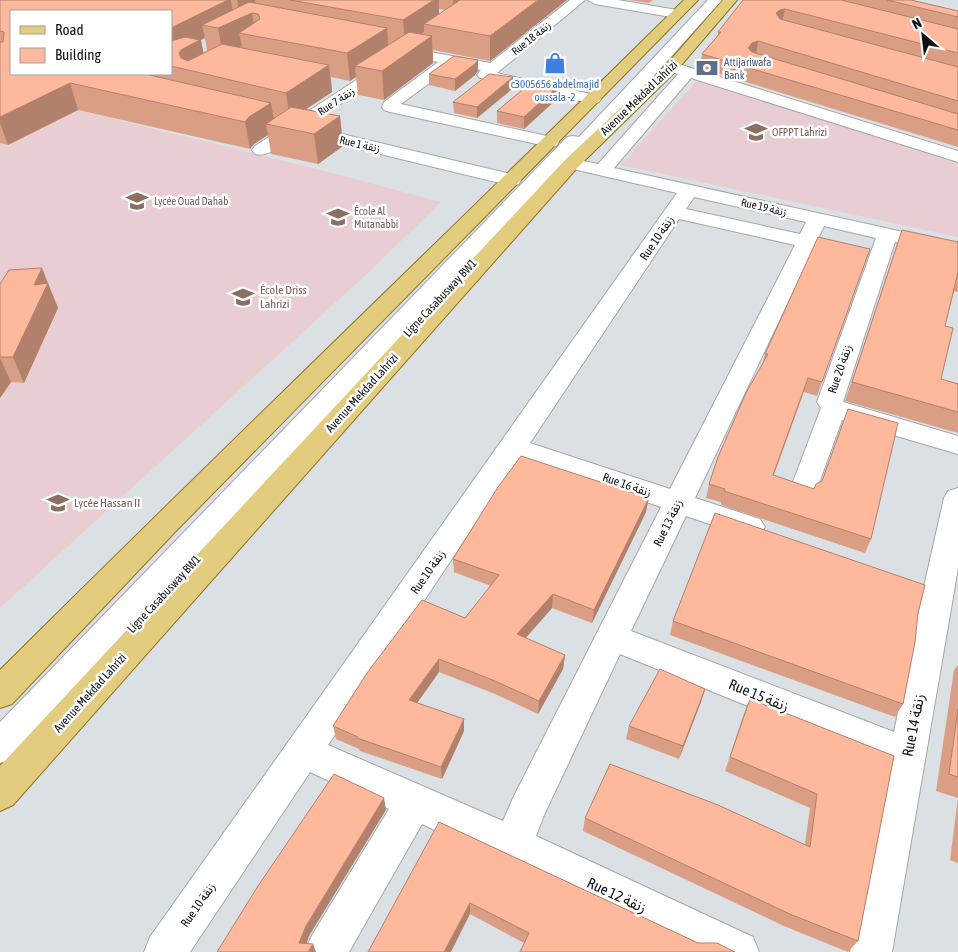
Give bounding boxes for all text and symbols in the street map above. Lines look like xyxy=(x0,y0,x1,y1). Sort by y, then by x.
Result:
legend xyxy=(10,10,172,75)
north arrow xyxy=(898,10,948,60)
text: N xyxy=(909,15,924,33)
street label: Rue 18 زنقة xyxy=(509,19,554,58)
text: Road xyxy=(55,21,84,38)
text: Building xyxy=(55,46,101,63)
shop icon: c3005656 abdelmajid oussala -2 xyxy=(542,50,568,76)
bank icon: Attijariwafa Bank xyxy=(694,55,720,81)
place label: Attijariwafa Bank xyxy=(724,56,771,81)
street label: Avenue Mekdad Lahrizi xyxy=(598,58,680,138)
place label: c3005656 abdelmajid oussala -2 xyxy=(511,78,599,103)
street label: Rue 7 زنقة xyxy=(315,84,357,118)
school or university icon: OFPPT Lahrizi xyxy=(743,119,769,145)
place label: OFPPT Lahrizi xyxy=(772,126,827,138)
street label: Rue 1 زنقة xyxy=(338,133,382,155)
school or university icon: Lycée Ouad Dahab xyxy=(124,188,150,214)
place label: Lycée Ouad Dahab xyxy=(154,195,228,207)
street label: Rue 19 زنقة xyxy=(740,196,788,219)
school or university icon: École Al Mutanabbi xyxy=(325,204,351,230)
place label: École Al Mutanabbi xyxy=(354,205,398,230)
street label: Rue 10 زنقة xyxy=(637,213,677,263)
street label: Ligne Casabusway BW1 xyxy=(400,256,480,340)
place label: École Driss Lahrizi xyxy=(260,283,307,311)
school or university icon: École Driss Lahrizi xyxy=(230,284,256,310)
street label: Rue 20 زنقة xyxy=(825,343,855,395)
street label: Avenue Mekdad Lahrizi xyxy=(323,351,401,435)
street label: Rue 16 زنقة xyxy=(601,470,653,500)
school or university icon: Lycée Hassan II xyxy=(45,490,71,516)
place label: Lycée Hassan II xyxy=(74,496,140,510)
street label: Rue 13 زنقة xyxy=(651,497,685,549)
street label: Rue 10 زنقة xyxy=(408,547,448,597)
street label: Ligne Casabusway BW1 xyxy=(124,552,204,636)
street label: Avenue Mekdad Lahrizi xyxy=(51,651,129,735)
street label: Rue 15 زنقة xyxy=(726,675,792,716)
street label: Rue 14 زنقة xyxy=(899,692,928,758)
street label: Rue 12 زنقة xyxy=(584,874,649,917)
street label: Rue 10 زنقة xyxy=(178,880,218,930)

